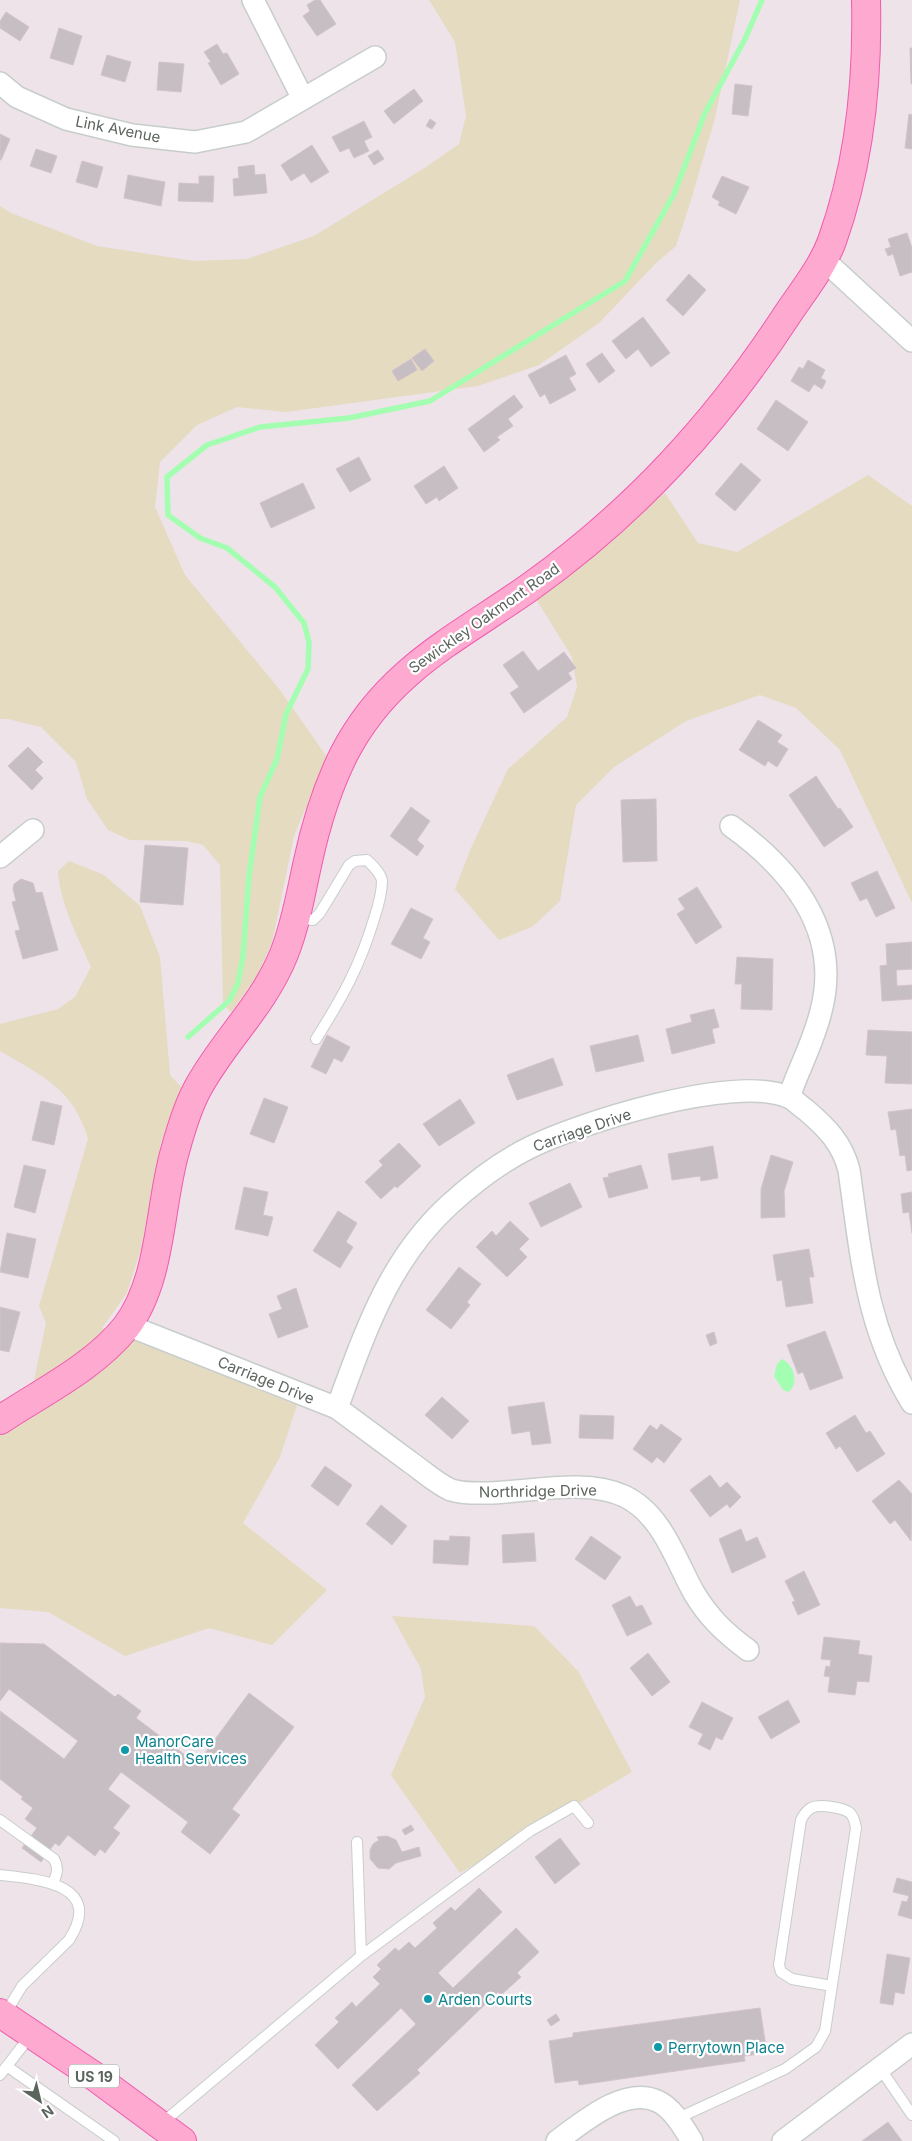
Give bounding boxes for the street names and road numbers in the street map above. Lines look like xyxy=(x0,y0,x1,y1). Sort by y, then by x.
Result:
street label: Link Avenue xyxy=(74,111,162,147)
street label: Sewickley Oakmont Road xyxy=(405,559,563,677)
street label: Carriage Drive xyxy=(530,1104,634,1156)
street label: Carriage Drive xyxy=(215,1352,317,1408)
street label: Northridge Drive xyxy=(479,1480,597,1502)
road number: US 19 xyxy=(69,2064,119,2088)

